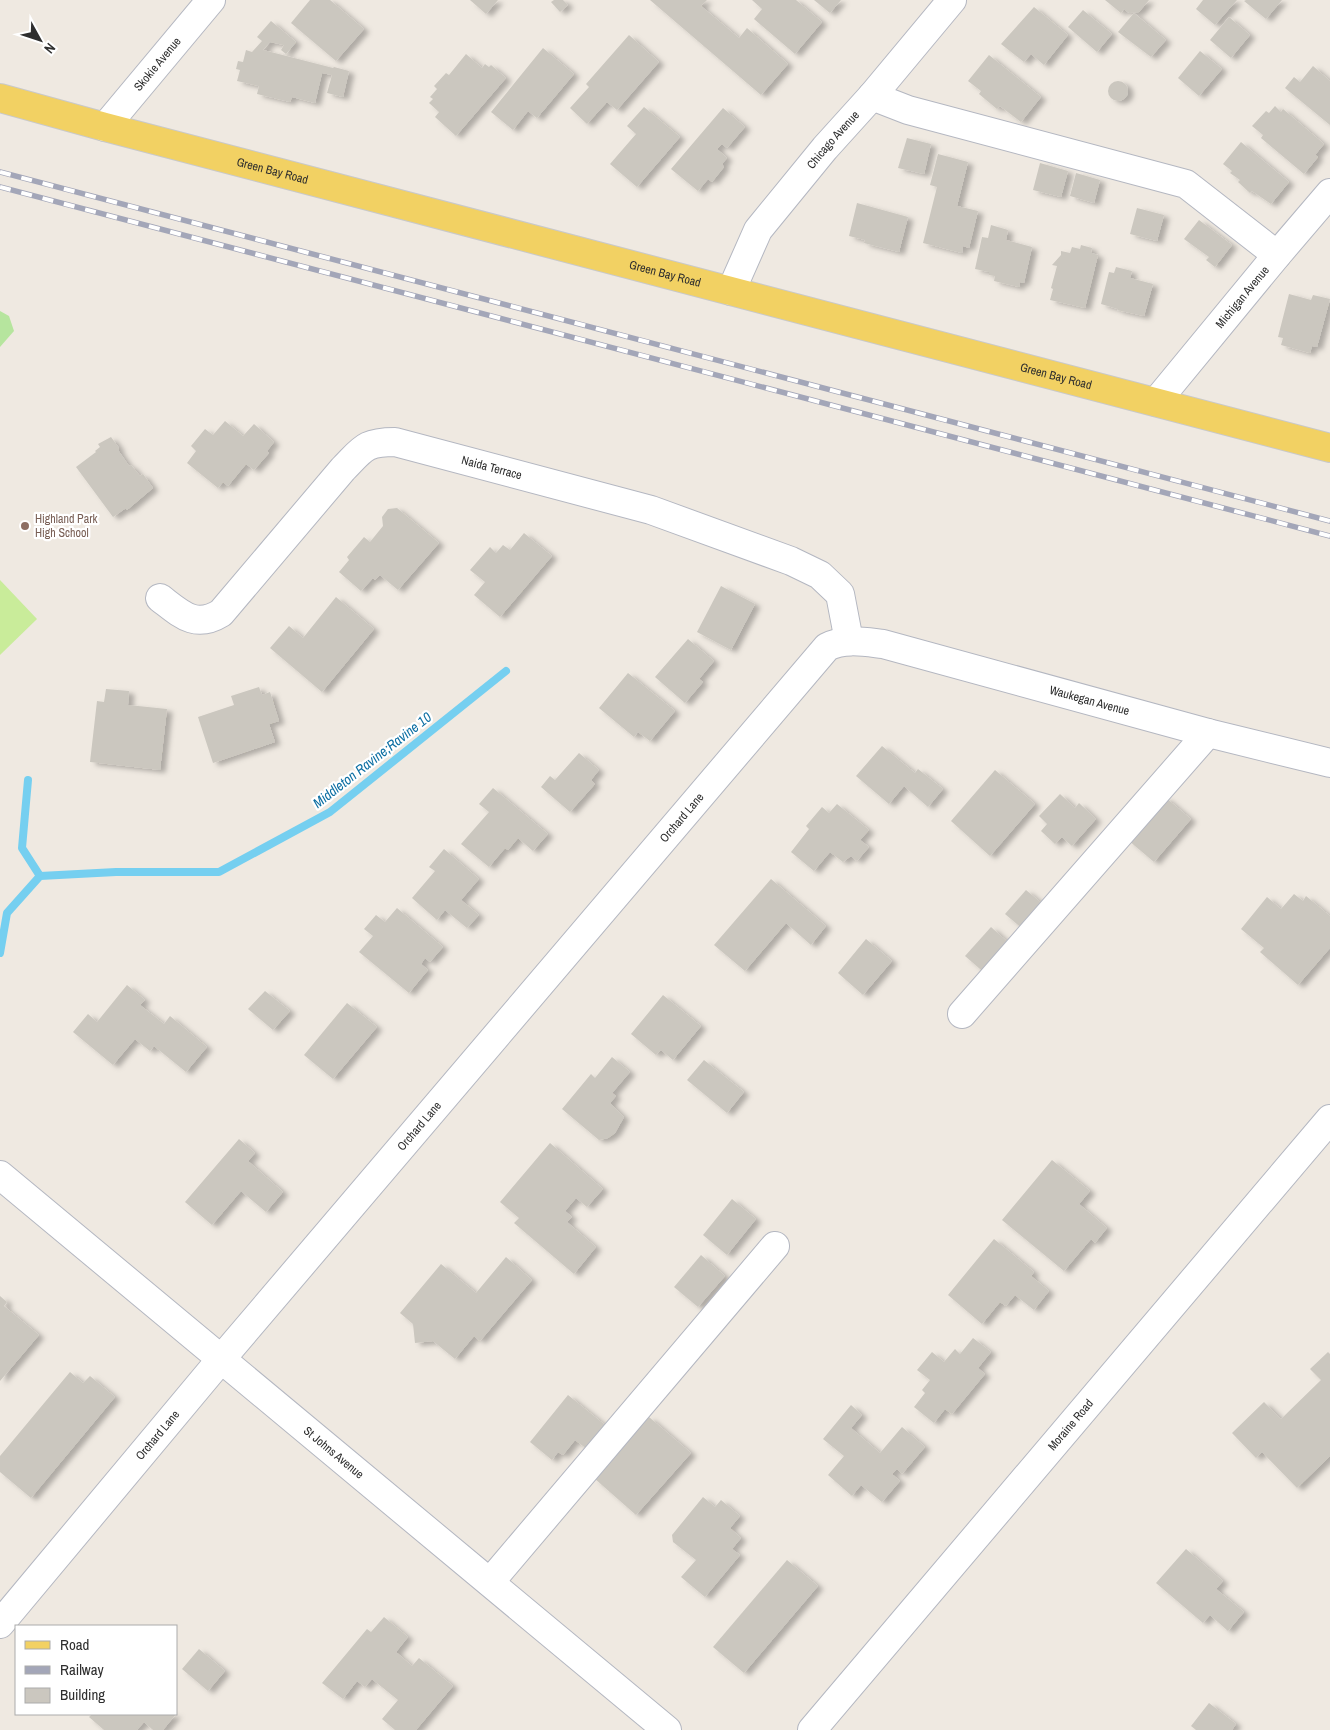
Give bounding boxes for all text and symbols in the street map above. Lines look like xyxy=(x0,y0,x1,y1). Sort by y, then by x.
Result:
north arrow xyxy=(15,15,65,65)
street label: Skokie Avenue xyxy=(130,34,185,94)
text: N xyxy=(40,39,60,57)
street label: Chicago Avenue xyxy=(803,107,863,172)
street label: Green Bay Road xyxy=(235,154,310,188)
street label: Green Bay Road xyxy=(628,257,703,291)
street label: Michigan Avenue xyxy=(1212,263,1273,331)
street label: Green Bay Road xyxy=(1018,359,1094,393)
street label: Naida Terrace xyxy=(460,452,524,483)
place label: Highland Park High School xyxy=(35,511,97,541)
marker: Highland Park High School xyxy=(19,520,31,532)
street label: Waukegan Avenue xyxy=(1048,682,1131,719)
water label: Middleton Ravine;Ravine 10 xyxy=(309,708,435,812)
street label: Orchard Lane xyxy=(656,789,707,846)
street label: Orchard Lane xyxy=(394,1098,445,1154)
street label: Moraine Road xyxy=(1044,1396,1097,1454)
street label: Orchard Lane xyxy=(132,1407,183,1463)
street label: St Johns Avenue xyxy=(300,1423,367,1482)
legend xyxy=(15,1625,178,1715)
text: Road xyxy=(60,1634,89,1655)
text: Railway xyxy=(60,1659,105,1680)
text: Building xyxy=(60,1684,105,1705)

